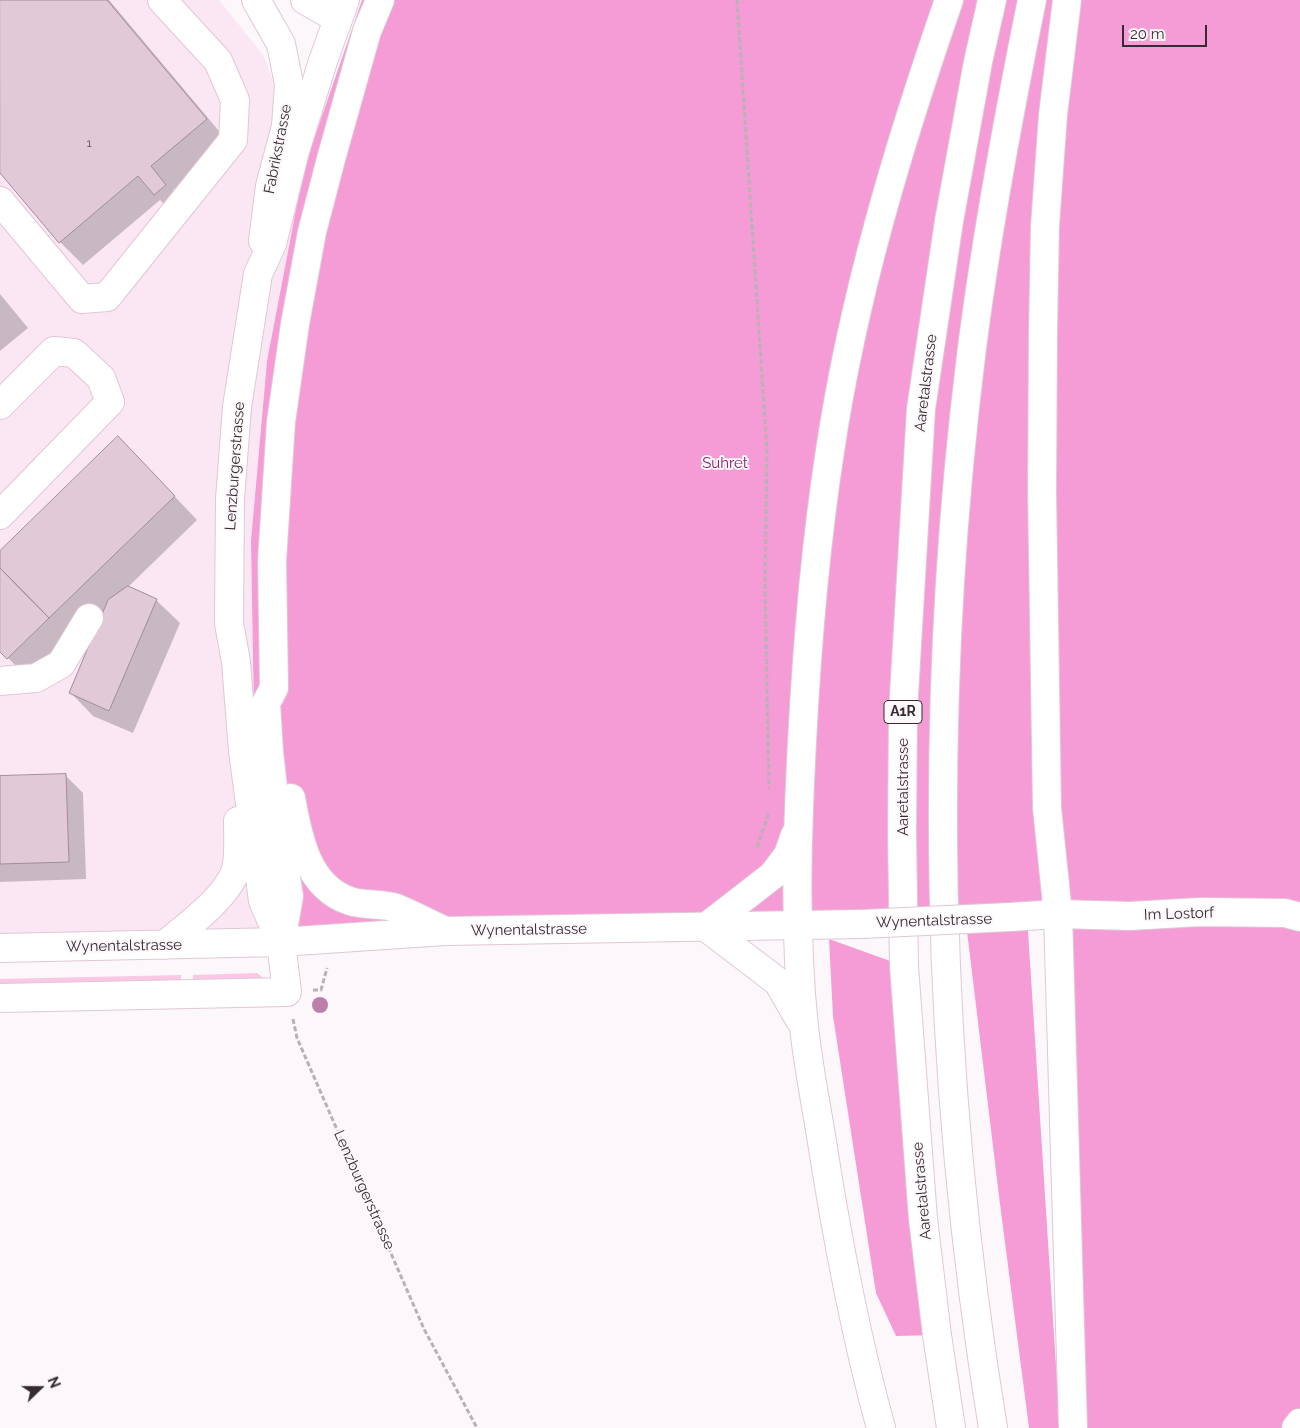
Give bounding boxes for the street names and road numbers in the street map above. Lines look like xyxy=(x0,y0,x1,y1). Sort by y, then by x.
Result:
street label: Fabrikstrasse xyxy=(261,103,295,195)
street label: Aaretalstrasse xyxy=(911,333,941,433)
street label: Lenzburgerstrasse xyxy=(222,401,248,531)
road number: A1R xyxy=(884,700,922,724)
street label: Aaretalstrasse xyxy=(894,738,912,836)
street label: Im Lostorf xyxy=(1144,904,1214,924)
street label: Wynentalstrasse xyxy=(876,910,992,932)
street label: Wynentalstrasse xyxy=(471,920,587,940)
street label: Wynentalstrasse xyxy=(66,936,182,956)
street label: Lenzburgerstrasse xyxy=(330,1127,398,1253)
street label: Aaretalstrasse xyxy=(909,1141,935,1241)

